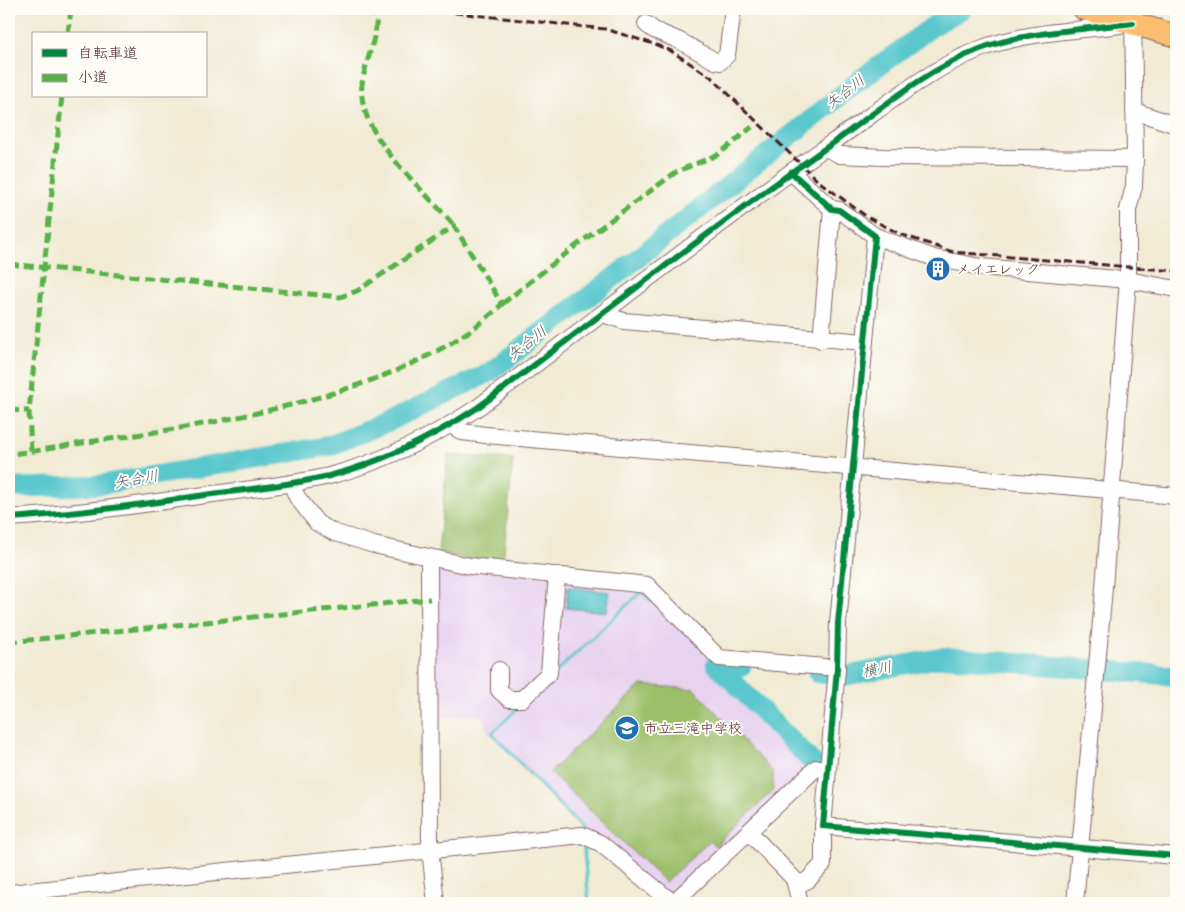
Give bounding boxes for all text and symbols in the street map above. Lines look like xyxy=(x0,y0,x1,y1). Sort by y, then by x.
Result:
legend xyxy=(32,32,208,98)
text: 自転車道 xyxy=(78,40,138,63)
text: 小道 xyxy=(78,64,108,87)
water label: 矢合川 xyxy=(819,68,869,114)
building icon: メイエレック xyxy=(925,256,951,282)
place label: メイエレック xyxy=(956,258,1040,279)
water label: 矢合川 xyxy=(501,319,551,365)
water label: 矢合川 xyxy=(112,462,160,493)
water label: 横川 xyxy=(860,653,894,682)
school or university icon: 市立三滝中学校 xyxy=(614,715,640,741)
place label: 市立三滝中学校 xyxy=(644,717,742,738)

